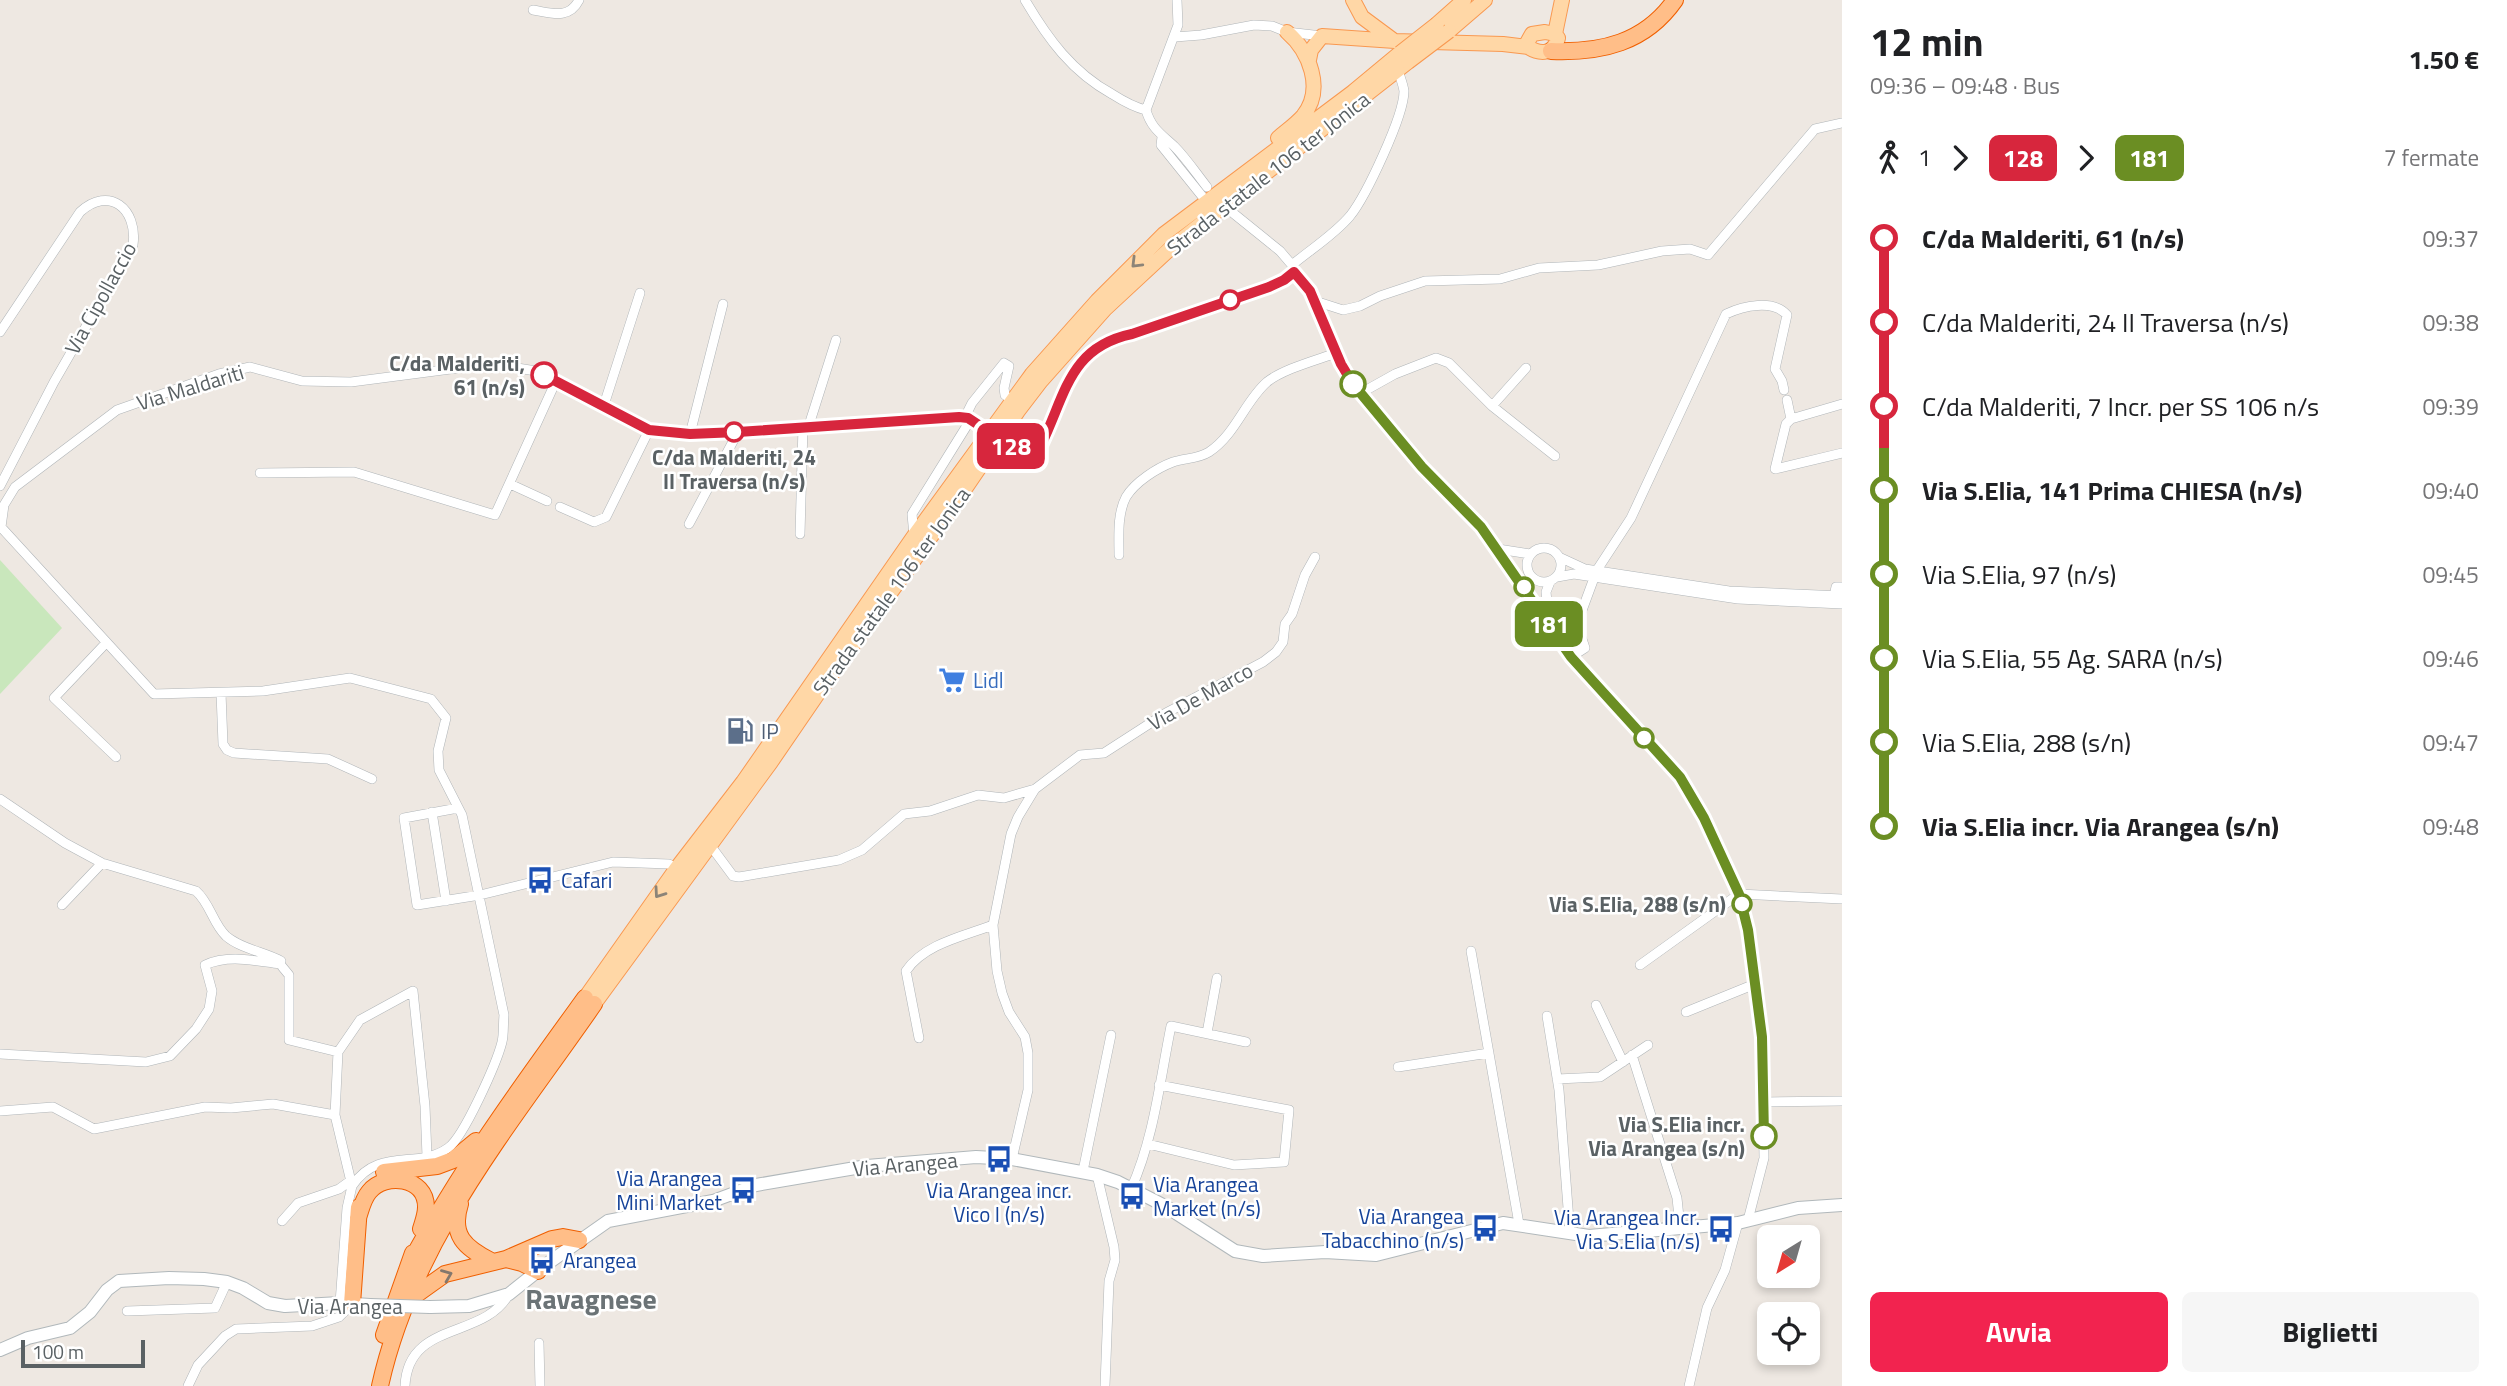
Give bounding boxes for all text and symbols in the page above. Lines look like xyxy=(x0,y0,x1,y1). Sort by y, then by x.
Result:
text: 12 min xyxy=(1870,13,1984,71)
text: 1.50 € xyxy=(2408,40,2479,79)
text: 09:36 – 09:48 · Bus xyxy=(1870,68,2060,103)
street label: Strada statale 106 ter Jonica xyxy=(1159,83,1377,263)
icon: walk xyxy=(1870,139,1908,177)
icon: forward xyxy=(1941,139,1979,177)
icon: forward xyxy=(2067,139,2105,177)
text: 1 xyxy=(1918,140,1931,175)
text: 128 xyxy=(2003,140,2043,176)
text: 181 xyxy=(2129,140,2170,176)
text: 7 fermate xyxy=(2384,140,2479,175)
text: C/da Malderiti, 61 (n/s) xyxy=(1922,219,2184,258)
text: 09:37 xyxy=(2422,221,2479,256)
street label: Via Cipollaccio xyxy=(56,236,144,360)
one-way arrow xyxy=(1131,255,1144,268)
unlabelled marker xyxy=(1220,290,1240,310)
text: C/da Malderiti, 24 II Traversa (n/s) xyxy=(1922,303,2289,342)
text: 09:38 xyxy=(2422,305,2479,340)
place label: C/da Malderiti, 61 (n/s) xyxy=(389,347,525,403)
street label: Via Maldariti xyxy=(133,356,247,418)
marker: C/da Malderiti, 61 (n/s) xyxy=(531,362,557,388)
unlabelled marker xyxy=(1340,371,1366,397)
text: C/da Malderiti, 7 Incr. per SS 106 n/s xyxy=(1922,387,2319,426)
text: 09:39 xyxy=(2422,389,2479,424)
marker: C/da Malderiti, 24 II Traversa (n/s) xyxy=(724,422,744,442)
line badge: 128 xyxy=(971,423,1051,469)
text: 128 xyxy=(991,428,1031,464)
place label: C/da Malderiti, 24 II Traversa (n/s) xyxy=(652,441,816,497)
text: Via S.Elia, 141 Prima CHIESA (n/s) xyxy=(1922,471,2302,510)
text: 09:40 xyxy=(2422,473,2479,508)
street label: Strada statale 106 ter Jonica xyxy=(804,480,978,702)
text: Via S.Elia, 97 (n/s) xyxy=(1922,555,2116,594)
text: 09:45 xyxy=(2422,557,2479,592)
unlabelled marker xyxy=(1514,577,1534,597)
line badge: 181 xyxy=(1509,601,1589,647)
text: 181 xyxy=(1529,606,1569,642)
text: Via S.Elia, 55 Ag. SARA (n/s) xyxy=(1922,639,2223,678)
text: 09:46 xyxy=(2422,641,2479,676)
street label: Via De Marco xyxy=(1141,654,1259,738)
place label: Lidl xyxy=(973,664,1004,696)
supermarket icon: Lidl xyxy=(937,665,967,695)
place label: IP xyxy=(761,715,779,747)
fuel station icon: IP xyxy=(725,716,755,746)
text: Via S.Elia, 288 (s/n) xyxy=(1922,723,2131,762)
text: 09:47 xyxy=(2422,725,2479,760)
unlabelled marker xyxy=(1634,728,1654,748)
text: Via S.Elia incr. Via Arangea (s/n) xyxy=(1922,807,2279,846)
text: 09:48 xyxy=(2422,809,2479,844)
place label: Cafari xyxy=(561,864,612,896)
bus stop icon: Cafari xyxy=(525,865,555,895)
one-way arrow xyxy=(655,885,667,898)
place label: Via S.Elia, 288 (s/n) xyxy=(1549,888,1726,920)
marker: Via S.Elia, 288 (s/n) xyxy=(1732,894,1752,914)
place label: Via S.Elia incr. Via Arangea (s/n) xyxy=(1588,1108,1745,1164)
marker: Via S.Elia incr. Via Arangea (s/n) xyxy=(1751,1123,1777,1149)
street label: Via Arangea xyxy=(851,1143,959,1185)
bus stop icon: Via Arangea incr. Vico I (n/s) xyxy=(984,1144,1014,1174)
place label: Via Arangea Mini Market xyxy=(616,1162,723,1218)
place label: Via Arangea Market (n/s) xyxy=(1153,1168,1261,1224)
place label: Via Arangea incr. Vico I (n/s) xyxy=(926,1174,1072,1230)
bus stop icon: Via Arangea Mini Market xyxy=(728,1175,758,1205)
bus stop icon: Via Arangea Market (n/s) xyxy=(1117,1181,1147,1211)
place label: Via Arangea Tabacchino (n/s) xyxy=(1322,1200,1464,1256)
place label: Via Arangea Incr. Via S.Elia (n/s) xyxy=(1554,1201,1700,1257)
bus stop icon: Via Arangea Tabacchino (n/s) xyxy=(1470,1213,1500,1243)
bus stop icon: Via Arangea Incr. Via S.Elia (n/s) xyxy=(1706,1214,1736,1244)
north arrow xyxy=(1757,1225,1820,1288)
map controls xyxy=(1757,1225,1820,1365)
place label: Arangea xyxy=(563,1244,637,1276)
bus stop icon: Arangea xyxy=(527,1245,557,1275)
one-way arrow xyxy=(439,1269,452,1283)
district label: Ravagnese xyxy=(525,1277,657,1320)
street label: Via Arangea xyxy=(297,1290,403,1322)
button: Avvia xyxy=(1870,1292,2168,1372)
button: Biglietti xyxy=(2182,1292,2479,1372)
button: locate xyxy=(1757,1302,1820,1365)
scale bar xyxy=(21,1337,145,1369)
text: 100 m xyxy=(32,1337,84,1366)

